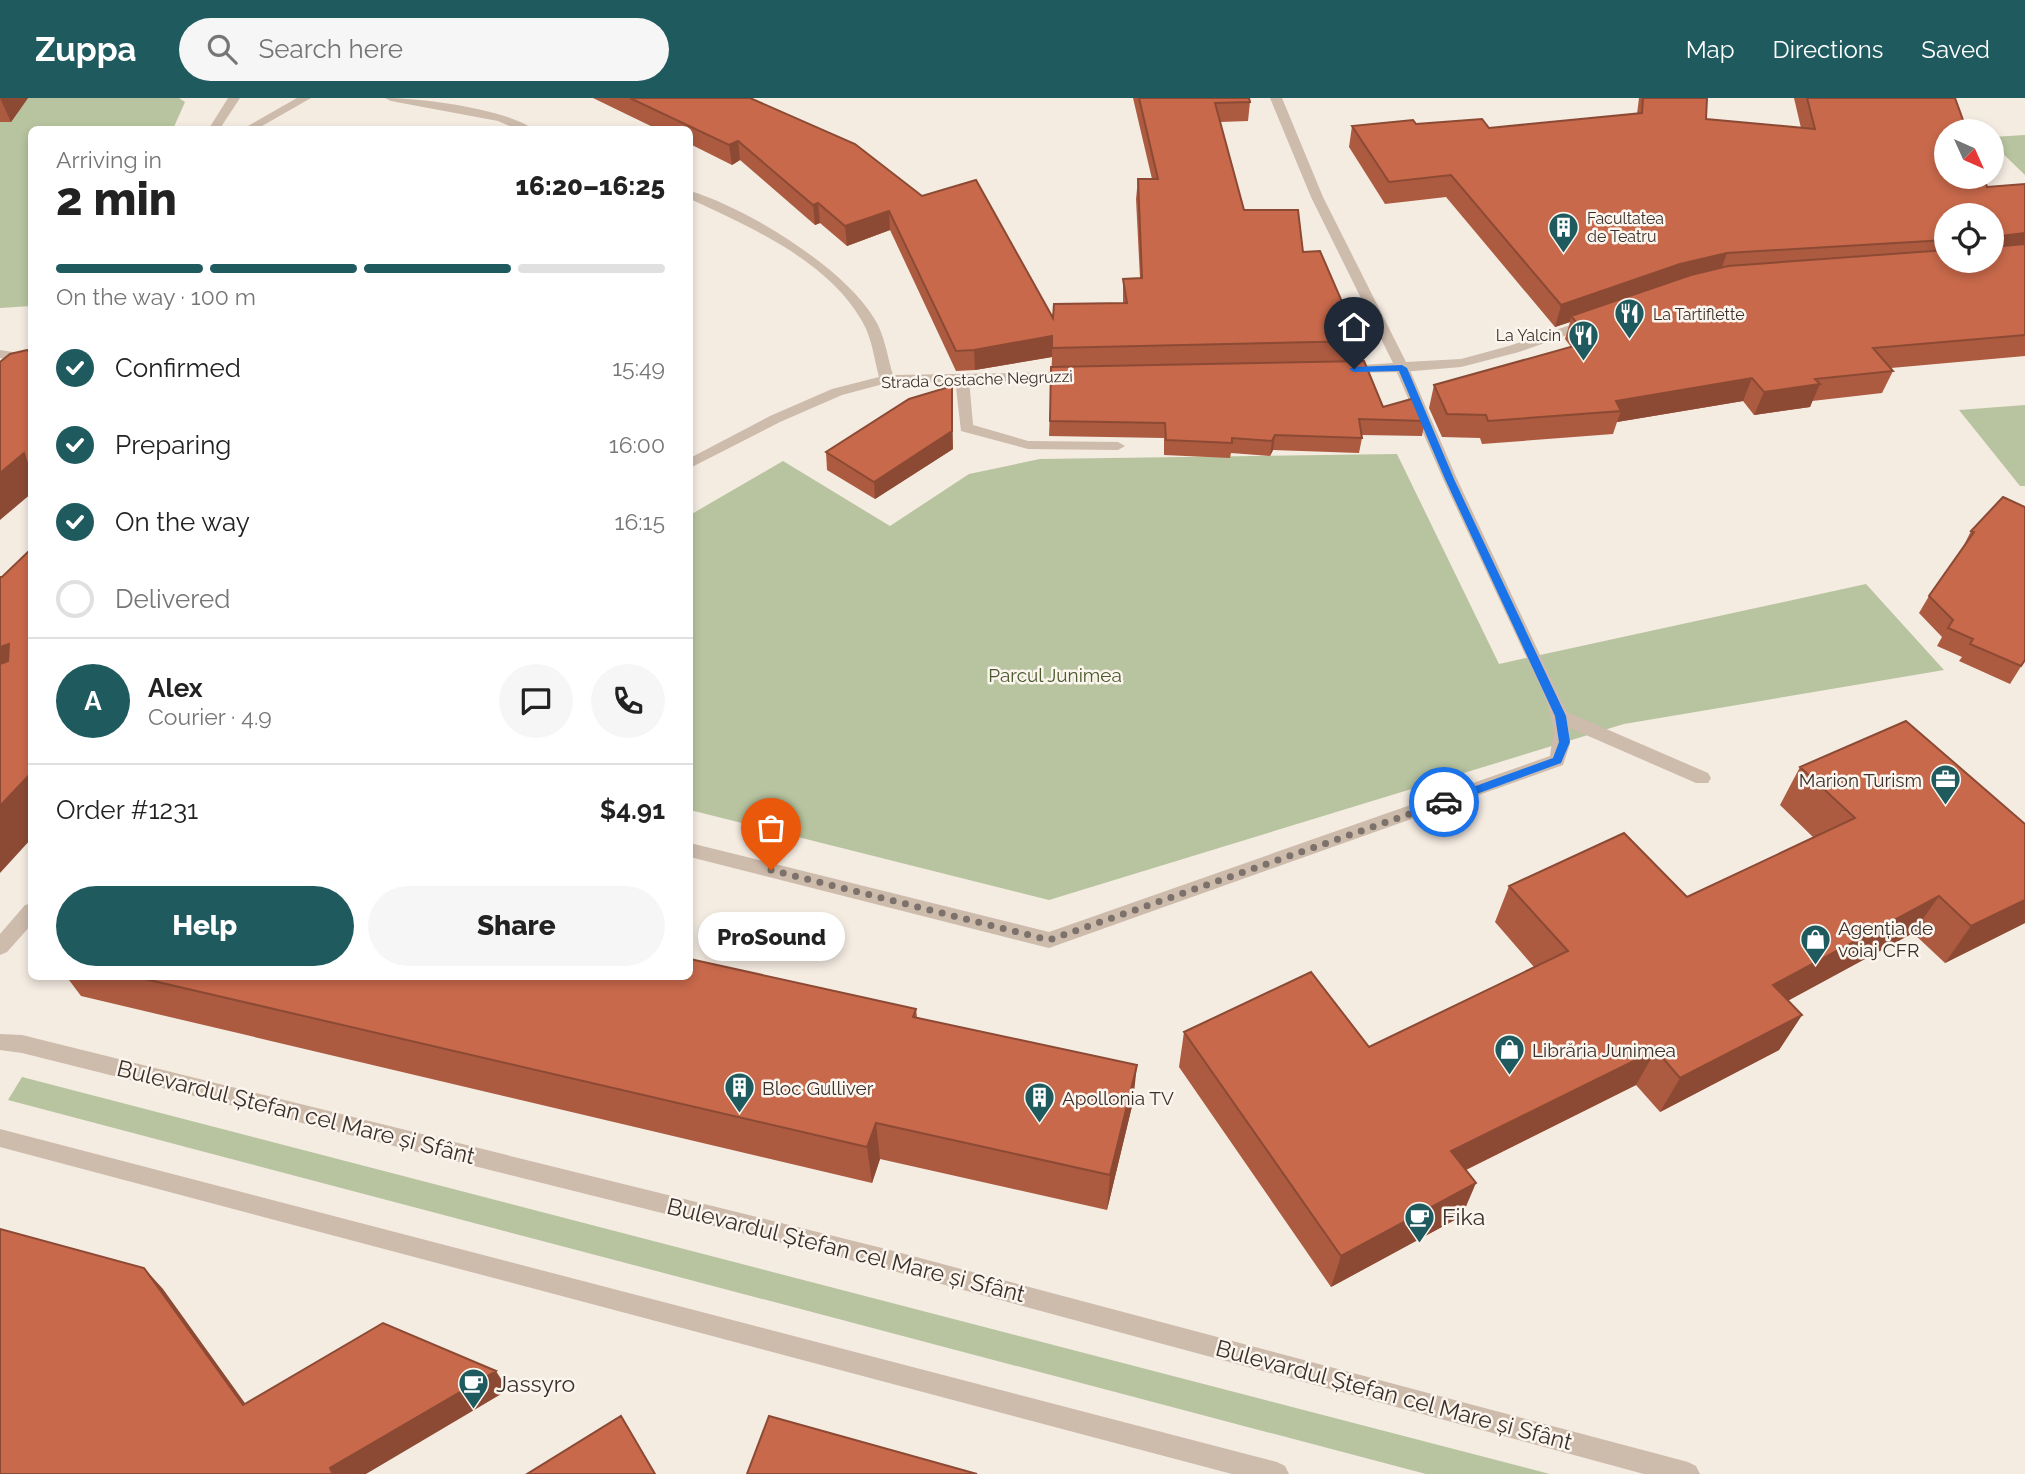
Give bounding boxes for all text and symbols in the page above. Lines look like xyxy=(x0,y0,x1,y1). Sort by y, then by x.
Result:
search box xyxy=(179,18,669,81)
text: Zuppa xyxy=(35,30,137,69)
icon: search xyxy=(203,30,241,68)
text: Search here xyxy=(259,34,403,64)
text: Map xyxy=(1686,35,1735,64)
text: Directions xyxy=(1773,35,1883,64)
text: Saved xyxy=(1921,35,1990,64)
north arrow xyxy=(1934,119,2004,189)
map controls xyxy=(1934,119,2004,273)
text: Arriving in xyxy=(56,146,162,173)
text: 16:20–16:25 xyxy=(516,171,665,201)
text: 2 min xyxy=(56,172,177,226)
button: locate xyxy=(1934,203,2004,273)
place label: Facultatea de Teatru xyxy=(1587,209,1664,246)
building icon: Facultatea de Teatru xyxy=(1547,210,1581,254)
text: On the way · 100 m xyxy=(56,283,256,310)
pin xyxy=(1324,297,1384,369)
restaurant icon: La Tartiflette xyxy=(1613,297,1647,341)
place label: La Tartiflette xyxy=(1653,305,1745,324)
icon: home xyxy=(1335,308,1373,346)
restaurant icon: La Yalcin xyxy=(1567,318,1601,362)
place label: La Yalcin xyxy=(1496,326,1561,345)
icon: check xyxy=(56,349,94,387)
text: Confirmed xyxy=(115,353,241,383)
text: 15:49 xyxy=(612,354,665,381)
street label: Strada Costache Negruzzi xyxy=(881,367,1073,392)
icon: check xyxy=(56,426,94,464)
text: Preparing xyxy=(115,430,231,460)
text: 16:00 xyxy=(609,431,665,458)
icon: check xyxy=(56,503,94,541)
text: On the way xyxy=(115,507,250,537)
text: 16:15 xyxy=(615,508,665,535)
text: Delivered xyxy=(115,584,230,614)
button: chat xyxy=(499,664,573,738)
button: phone xyxy=(591,664,665,738)
park label: Parcul Junimea xyxy=(988,664,1122,686)
text: Alex xyxy=(148,673,203,703)
text: A xyxy=(84,686,102,716)
text: Courier · 4.9 xyxy=(148,703,272,730)
office icon: Marion Turism xyxy=(1928,763,1962,807)
courier xyxy=(1409,767,1479,837)
place label: Marion Turism xyxy=(1799,769,1922,791)
icon: car xyxy=(1425,783,1463,821)
text: Order #1231 xyxy=(56,795,198,825)
text: $4.91 xyxy=(600,795,665,825)
pin xyxy=(741,798,801,870)
icon: bag xyxy=(752,809,790,847)
button: Help xyxy=(56,886,354,966)
button: Share xyxy=(368,886,665,966)
callout: ProSound xyxy=(698,912,844,961)
place label: Agenția de voiaj CFR xyxy=(1838,917,1933,961)
shop icon: Agenția de voiaj CFR xyxy=(1798,922,1832,966)
text: ProSound xyxy=(717,923,826,950)
shop icon: Librăria Junimea xyxy=(1492,1033,1526,1077)
place label: Librăria Junimea xyxy=(1532,1039,1676,1061)
street label: Bulevardul Ștefan cel Mare și Sfânt xyxy=(114,1054,478,1169)
building icon: Bloc Gulliver xyxy=(722,1071,756,1115)
place label: Bloc Gulliver xyxy=(762,1077,874,1099)
building icon: Apollonia TV xyxy=(1022,1081,1056,1125)
place label: Apollonia TV xyxy=(1062,1087,1174,1109)
street label: Bulevardul Ștefan cel Mare și Sfânt xyxy=(664,1192,1028,1307)
cafe icon: Fika xyxy=(1402,1200,1436,1244)
place label: Fika xyxy=(1442,1203,1485,1230)
street label: Bulevardul Ștefan cel Mare și Sfânt xyxy=(1213,1334,1576,1455)
cafe icon: Jassyro xyxy=(456,1367,490,1411)
place label: Jassyro xyxy=(496,1370,575,1397)

